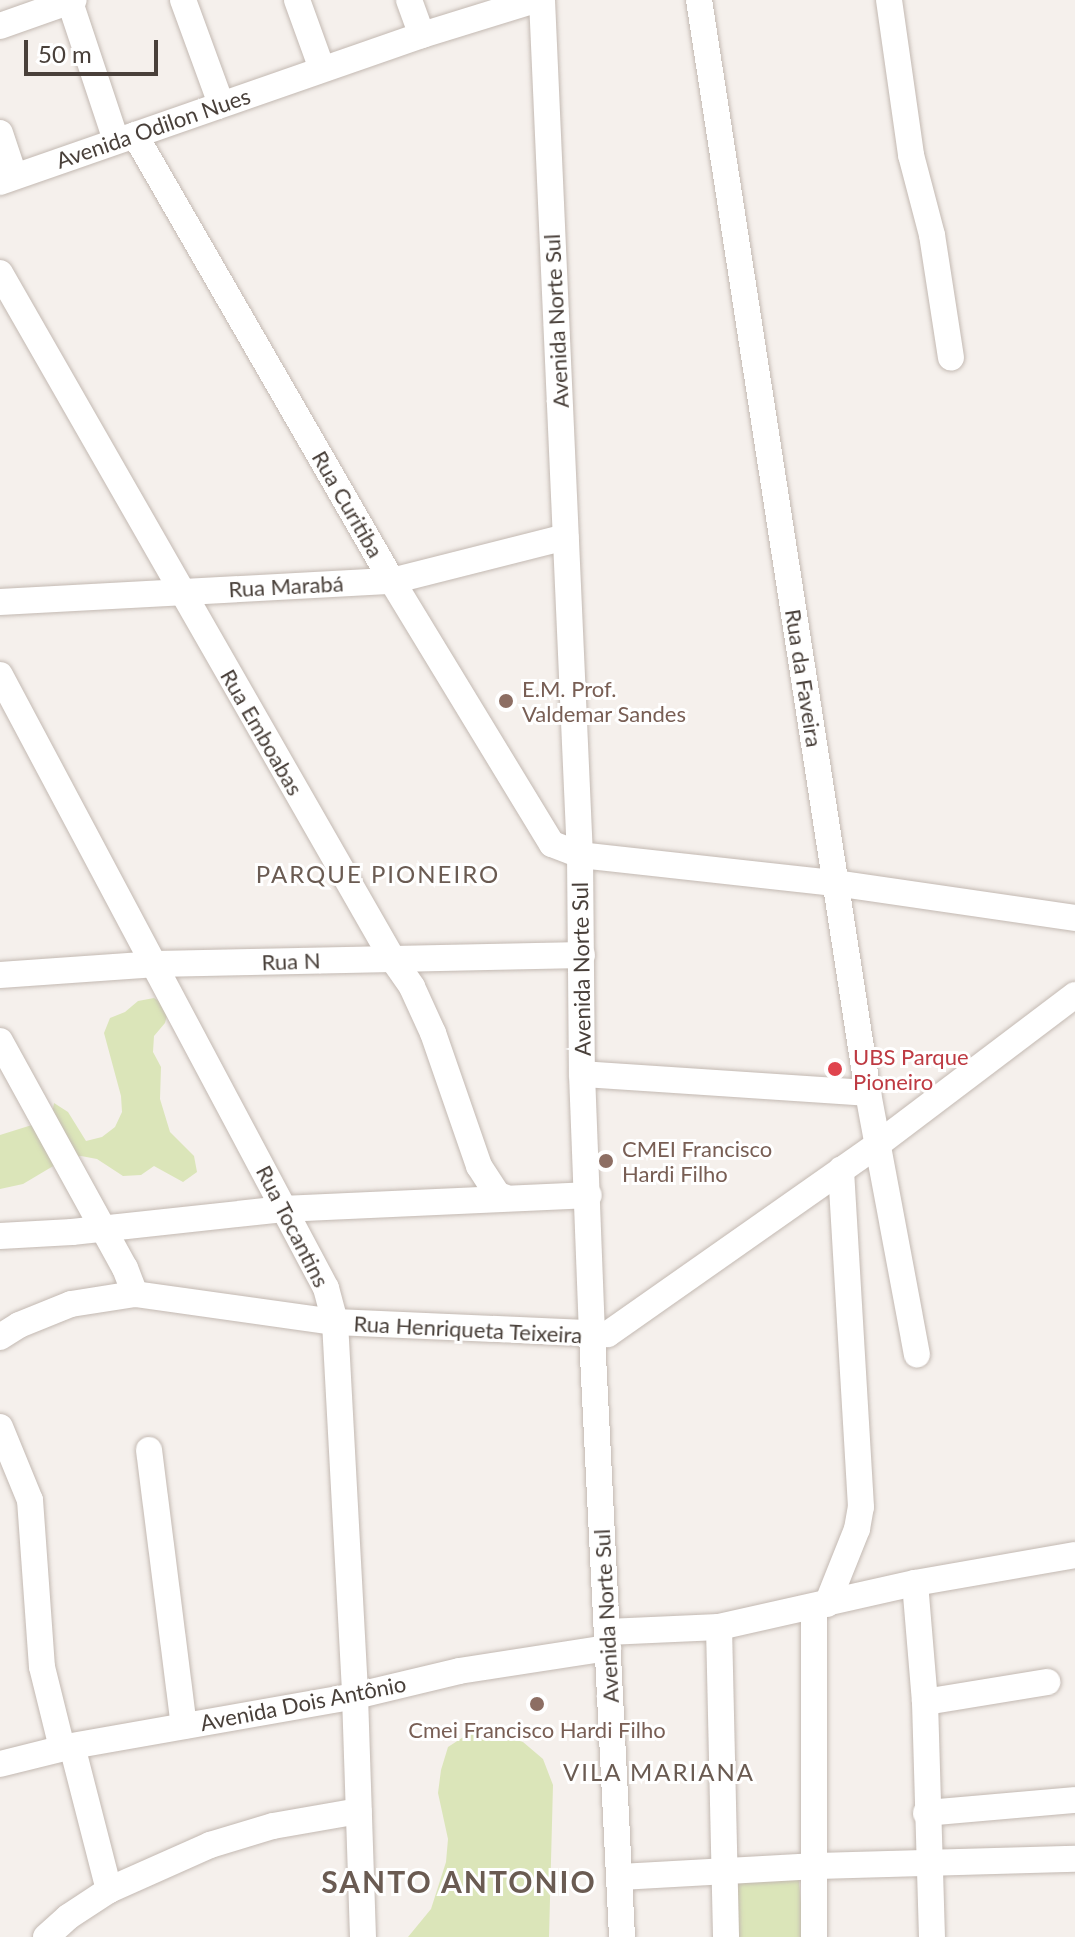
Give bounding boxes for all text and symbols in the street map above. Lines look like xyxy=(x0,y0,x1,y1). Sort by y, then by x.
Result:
scale bar xyxy=(28,24,162,74)
text: 50 m xyxy=(38,39,92,68)
street label: Avenida Odilon Nues xyxy=(52,82,254,174)
street label: Avenida Norte Sul xyxy=(538,233,574,409)
street label: Rua Curitiba xyxy=(307,446,389,562)
street label: Rua Marabá xyxy=(228,570,344,602)
street label: Rua da Faveira xyxy=(780,607,828,749)
street label: Rua Emboabas xyxy=(215,664,309,800)
place label: E.M. Prof. Valdemar Sandes xyxy=(522,675,686,726)
marker: E.M. Prof. Valdemar Sandes xyxy=(497,692,515,710)
district label: PARQUE PIONEIRO xyxy=(256,860,500,888)
street label: Avenida Norte Sul xyxy=(566,882,596,1056)
street label: Rua N xyxy=(261,947,321,975)
place label: UBS Parque Pioneiro xyxy=(853,1043,969,1094)
marker: UBS Parque Pioneiro xyxy=(824,1058,846,1080)
place label: CMEI Francisco Hardi Filho xyxy=(622,1135,772,1186)
marker: CMEI Francisco Hardi Filho xyxy=(597,1152,615,1170)
street label: Rua Tocantins xyxy=(251,1160,335,1292)
street label: Rua Henriqueta Teixeira xyxy=(353,1310,583,1348)
street label: Avenida Norte Sul xyxy=(588,1528,624,1704)
street label: Avenida Dois Antônio xyxy=(197,1670,409,1736)
marker: Cmei Francisco Hardi Filho xyxy=(528,1695,546,1713)
place label: Cmei Francisco Hardi Filho xyxy=(408,1717,666,1743)
district label: VILA MARIANA xyxy=(563,1758,755,1786)
district label: SANTO ANTONIO xyxy=(321,1863,597,1899)

